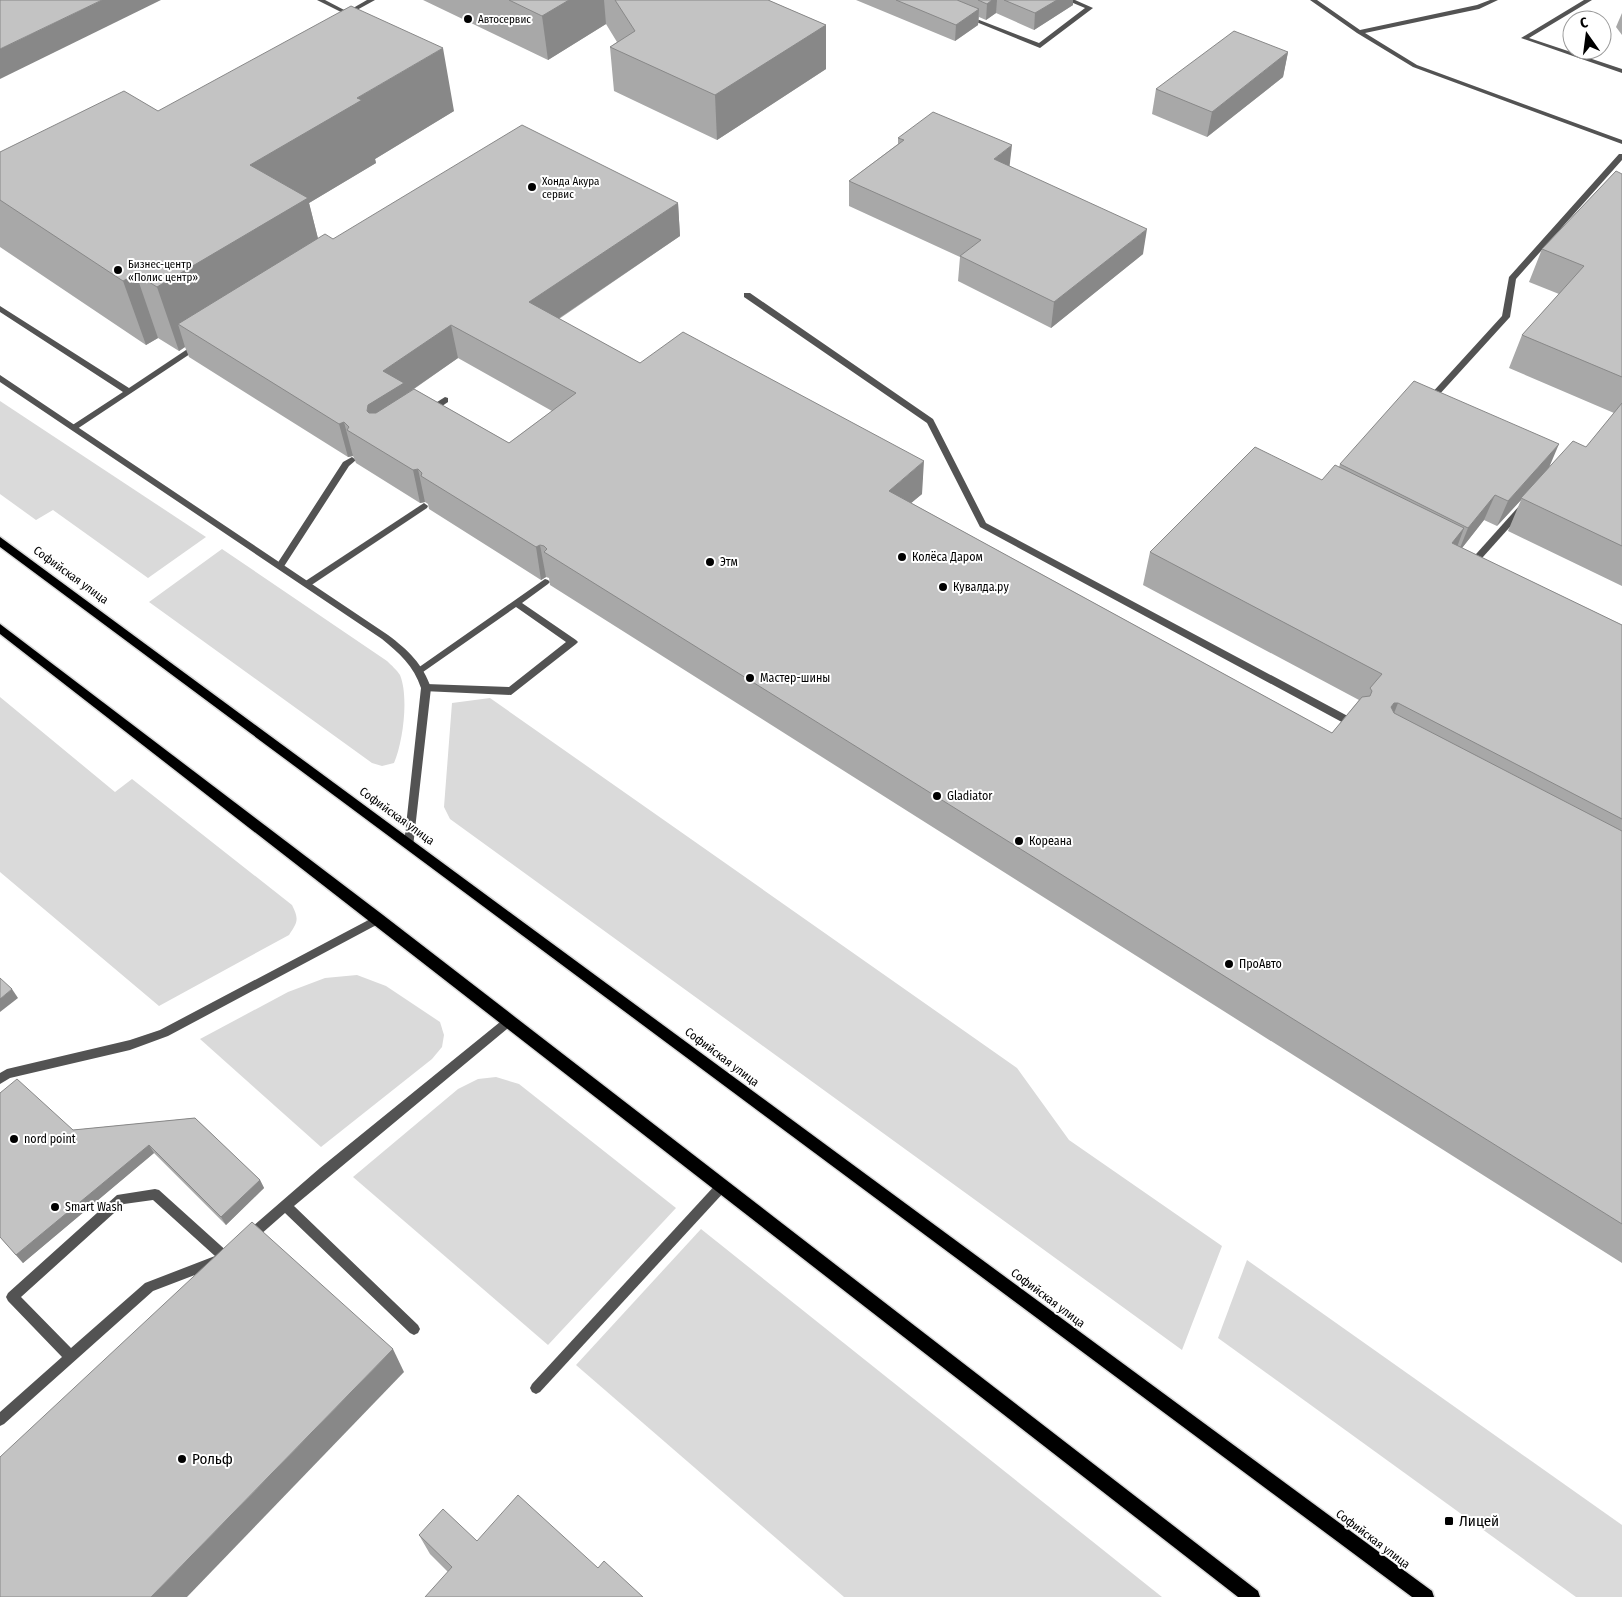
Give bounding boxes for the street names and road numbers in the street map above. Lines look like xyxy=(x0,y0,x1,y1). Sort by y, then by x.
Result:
street label: Софийская улица xyxy=(31,543,111,607)
street label: Софийская улица xyxy=(357,784,437,848)
street label: Софийская улица xyxy=(682,1025,762,1089)
street label: Софийская улица xyxy=(1008,1266,1088,1330)
street label: Софийская улица xyxy=(1333,1507,1413,1571)

